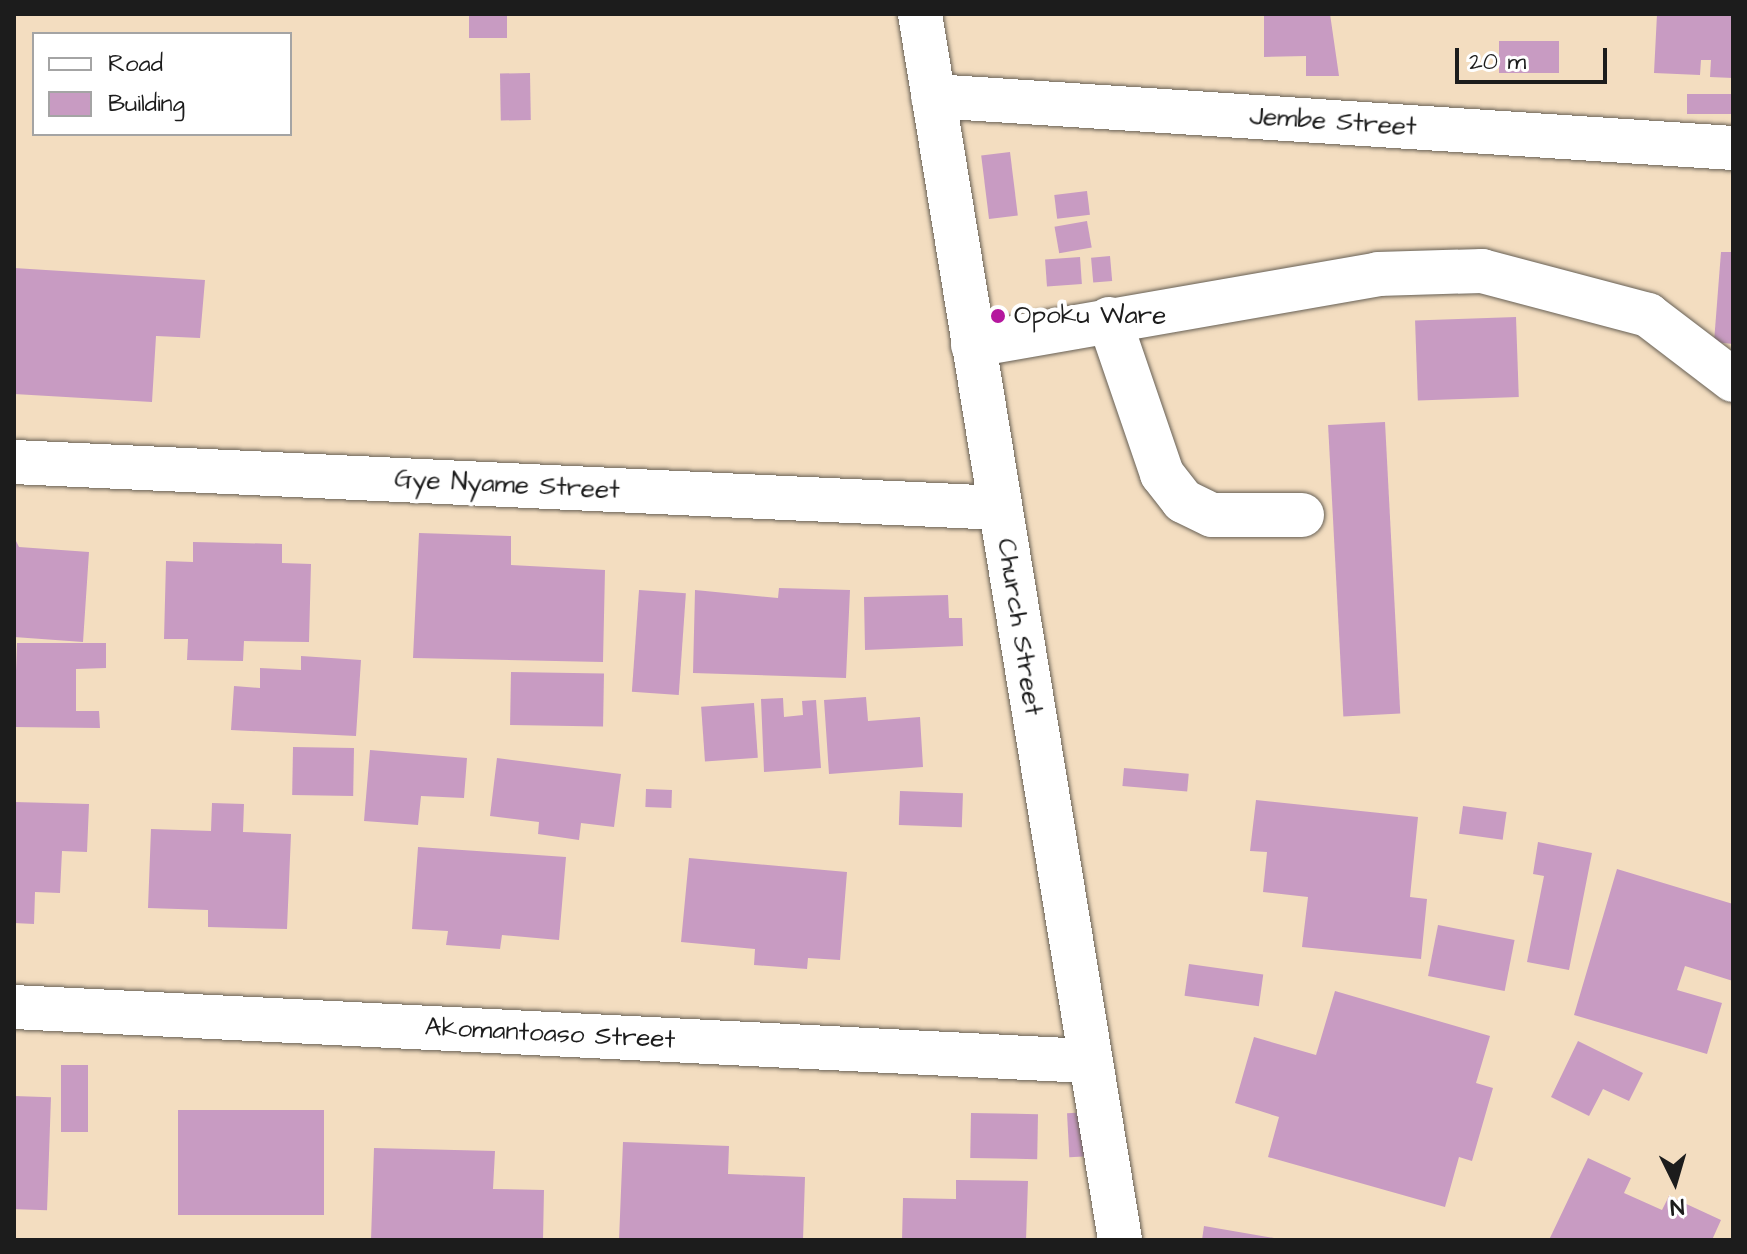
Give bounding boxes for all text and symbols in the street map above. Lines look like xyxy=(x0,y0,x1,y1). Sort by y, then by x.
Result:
legend xyxy=(32,32,292,136)
scale bar xyxy=(1459,32,1611,82)
text: 20 m xyxy=(1469,45,1526,79)
text: Road xyxy=(108,47,163,81)
text: Building xyxy=(108,87,185,121)
street label: Jembe Street xyxy=(1248,101,1418,143)
place label: Opoku Ware xyxy=(1014,300,1166,332)
marker: Opoku Ware xyxy=(989,307,1007,325)
street label: Gye Nyame Street xyxy=(394,464,620,506)
street label: Church Street xyxy=(990,536,1048,718)
street label: Akomantoaso Street xyxy=(424,1012,676,1056)
north arrow xyxy=(1635,1142,1715,1222)
text: N xyxy=(1669,1190,1685,1222)

